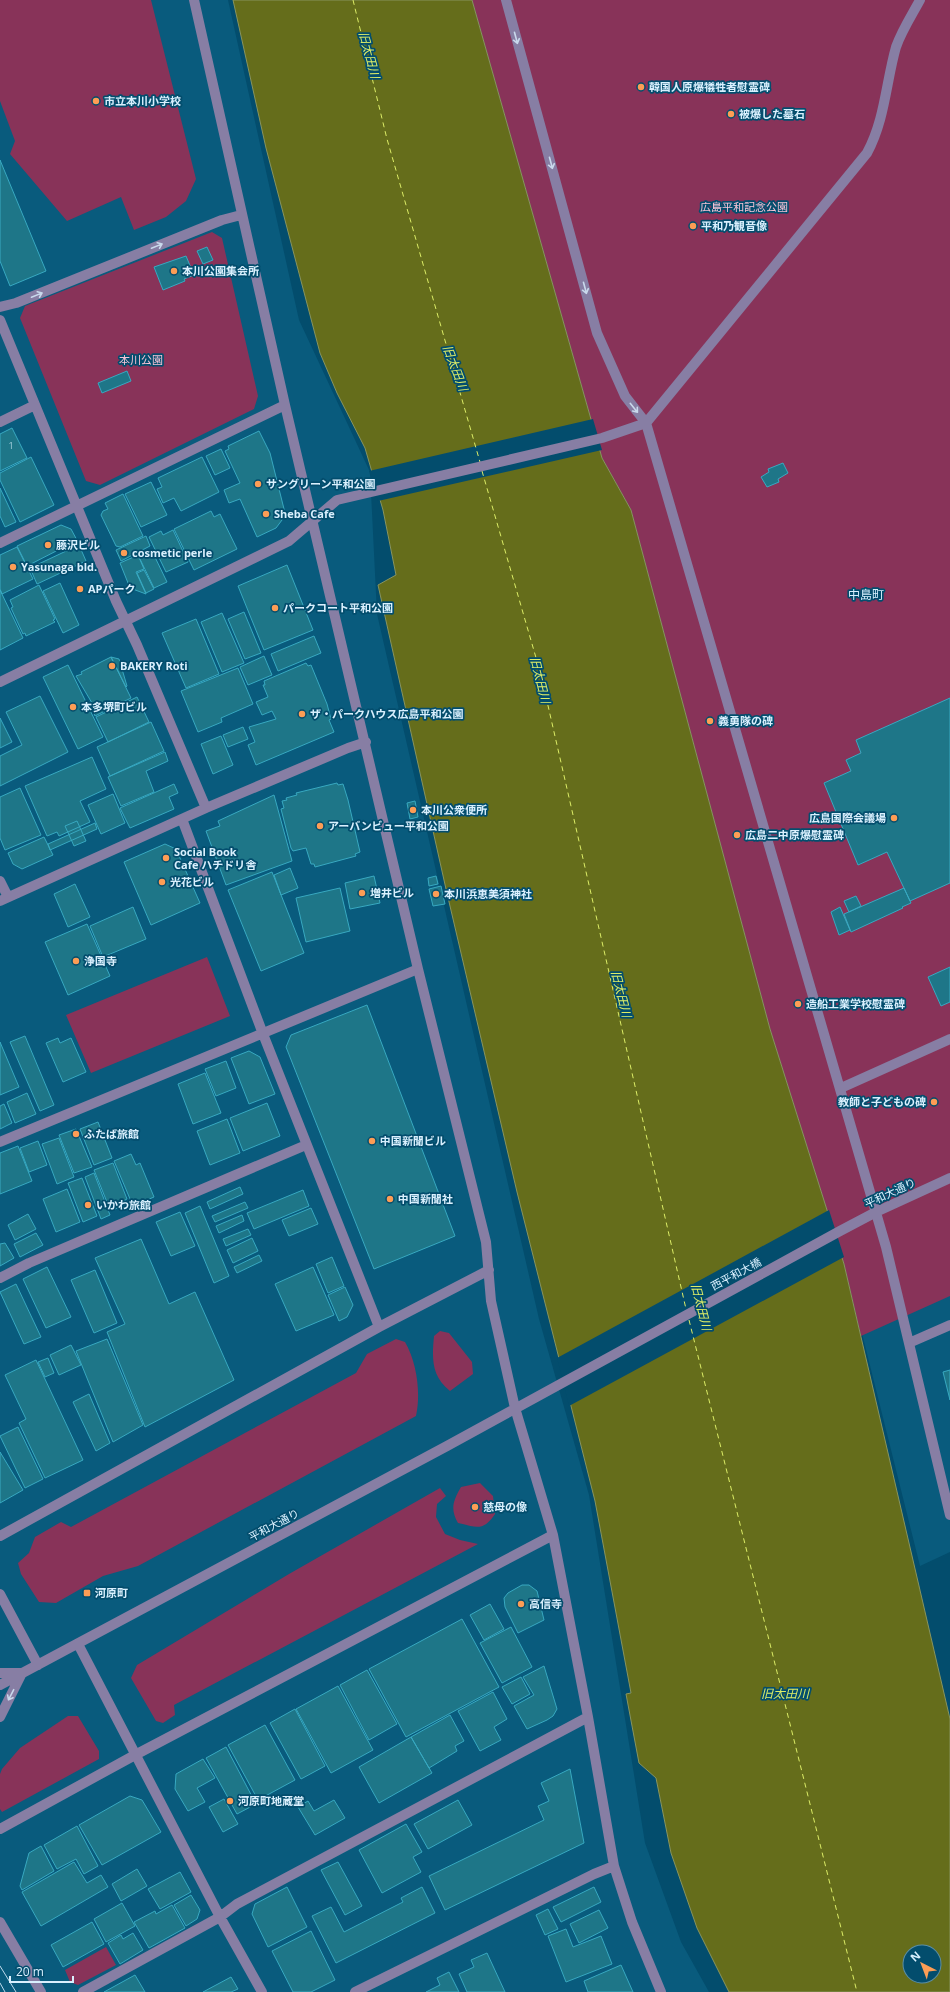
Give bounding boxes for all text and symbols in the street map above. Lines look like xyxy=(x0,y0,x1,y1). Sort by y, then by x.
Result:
water label: 旧太田川 xyxy=(355,29,384,82)
one-way arrow xyxy=(513,31,520,44)
place label: 韓国人原爆犠牲者慰霊碑 xyxy=(649,79,770,94)
marker: 韓国人原爆犠牲者慰霊碑 xyxy=(636,82,646,92)
place label: 市立本川小学校 xyxy=(104,93,181,108)
marker: 市立本川小学校 xyxy=(91,96,101,106)
place label: 被爆した墓石 xyxy=(739,106,805,121)
marker: 被爆した墓石 xyxy=(726,109,736,119)
one-way arrow xyxy=(548,156,555,169)
park label: 広島平和記念公園 xyxy=(700,199,788,214)
place label: 平和乃観音像 xyxy=(701,218,767,233)
marker: 平和乃観音像 xyxy=(688,221,698,231)
one-way arrow xyxy=(151,242,163,249)
place label: 本川公園集会所 xyxy=(182,263,259,278)
marker: 本川公園集会所 xyxy=(169,266,179,276)
one-way arrow xyxy=(582,282,589,295)
one-way arrow xyxy=(30,290,42,298)
water label: 旧太田川 xyxy=(439,342,473,395)
park label: 本川公園 xyxy=(119,352,163,367)
one-way arrow xyxy=(629,402,638,413)
house number: 1 xyxy=(8,439,14,452)
place label: サングリーン平和公園 xyxy=(266,476,375,491)
marker: サングリーン平和公園 xyxy=(253,479,263,489)
place label: Sheba Cafe xyxy=(274,506,335,521)
marker: Sheba Cafe xyxy=(261,509,271,519)
place label: 藤沢ビル xyxy=(56,537,100,552)
marker: 藤沢ビル xyxy=(43,540,53,550)
place label: cosmetic perle xyxy=(132,545,213,560)
marker: cosmetic perle xyxy=(119,548,129,558)
place label: Yasunaga bld. xyxy=(21,559,97,574)
marker: Yasunaga bld. xyxy=(8,562,18,572)
place label: APパーク xyxy=(88,581,136,596)
marker: APパーク xyxy=(75,584,85,594)
district label: 中島町 xyxy=(848,586,884,603)
place label: パークコート平和公園 xyxy=(283,600,393,615)
marker: パークコート平和公園 xyxy=(270,603,280,613)
water label: 旧太田川 xyxy=(526,655,555,707)
place label: BAKERY Roti xyxy=(120,658,188,673)
marker: BAKERY Roti xyxy=(107,661,117,671)
place label: 本多堺町ビル xyxy=(81,699,147,714)
marker: 本多堺町ビル xyxy=(68,702,78,712)
place label: ザ・パークハウス広島平和公園 xyxy=(310,706,463,721)
marker: ザ・パークハウス広島平和公園 xyxy=(297,709,307,719)
place label: 義勇隊の碑 xyxy=(718,713,773,728)
marker: 義勇隊の碑 xyxy=(705,716,715,726)
place label: 本川公衆便所 xyxy=(421,802,487,817)
marker: 本川公衆便所 xyxy=(408,805,418,815)
place label: 広島国際会議場 xyxy=(809,810,886,825)
marker: 広島国際会議場 xyxy=(889,813,899,823)
place label: アーバンビュー平和公園 xyxy=(328,818,449,833)
marker: アーバンビュー平和公園 xyxy=(315,821,325,831)
place label: 広島二中原爆慰霊碑 xyxy=(745,827,844,842)
marker: 広島二中原爆慰霊碑 xyxy=(732,830,742,840)
place label: Social Book Cafe ハチドリ舎 xyxy=(174,844,257,872)
marker: Social Book Cafe ハチドリ舎 xyxy=(161,853,171,863)
place label: 光花ビル xyxy=(170,874,214,889)
marker: 光花ビル xyxy=(157,877,167,887)
place label: 増井ビル xyxy=(370,885,414,900)
place label: 本川浜恵美須神社 xyxy=(444,886,532,901)
marker: 増井ビル xyxy=(357,888,367,898)
marker: 本川浜恵美須神社 xyxy=(431,889,441,899)
place label: 浄国寺 xyxy=(84,953,117,968)
marker: 浄国寺 xyxy=(71,956,81,966)
water label: 旧太田川 xyxy=(607,969,636,1021)
place label: 造船工業学校慰霊碑 xyxy=(806,996,905,1011)
marker: 造船工業学校慰霊碑 xyxy=(793,999,803,1009)
place label: 教師と子どもの碑 xyxy=(838,1094,926,1109)
marker: 教師と子どもの碑 xyxy=(929,1097,939,1107)
place label: ふたば旅館 xyxy=(84,1126,139,1141)
marker: ふたば旅館 xyxy=(71,1129,81,1139)
place label: 中国新聞ビル xyxy=(380,1133,446,1148)
marker: 中国新聞ビル xyxy=(367,1136,377,1146)
street label: 平和大通り xyxy=(862,1174,918,1211)
place label: 中国新聞社 xyxy=(398,1191,453,1206)
marker: 中国新聞社 xyxy=(385,1194,395,1204)
place label: いかわ旅館 xyxy=(96,1197,151,1212)
marker: いかわ旅館 xyxy=(83,1200,93,1210)
street label: 西平和大橋 xyxy=(708,1254,764,1293)
water label: 旧太田川 xyxy=(687,1282,716,1334)
place label: 慈母の像 xyxy=(483,1499,527,1514)
marker: 慈母の像 xyxy=(470,1502,480,1512)
street label: 平和大通り xyxy=(246,1505,302,1544)
place label: 河原町 xyxy=(95,1585,128,1600)
marker: 河原町 xyxy=(82,1588,92,1598)
place label: 高信寺 xyxy=(529,1596,562,1611)
marker: 高信寺 xyxy=(516,1599,526,1609)
water label: 旧太田川 xyxy=(761,1685,811,1702)
one-way arrow xyxy=(7,1689,14,1701)
place label: 河原町地蔵堂 xyxy=(238,1793,304,1808)
marker: 河原町地蔵堂 xyxy=(225,1796,235,1806)
north arrow xyxy=(902,1944,942,1984)
text: N xyxy=(907,1948,923,1965)
scale bar xyxy=(10,1958,73,1984)
text: 20 m xyxy=(16,1963,44,1980)

